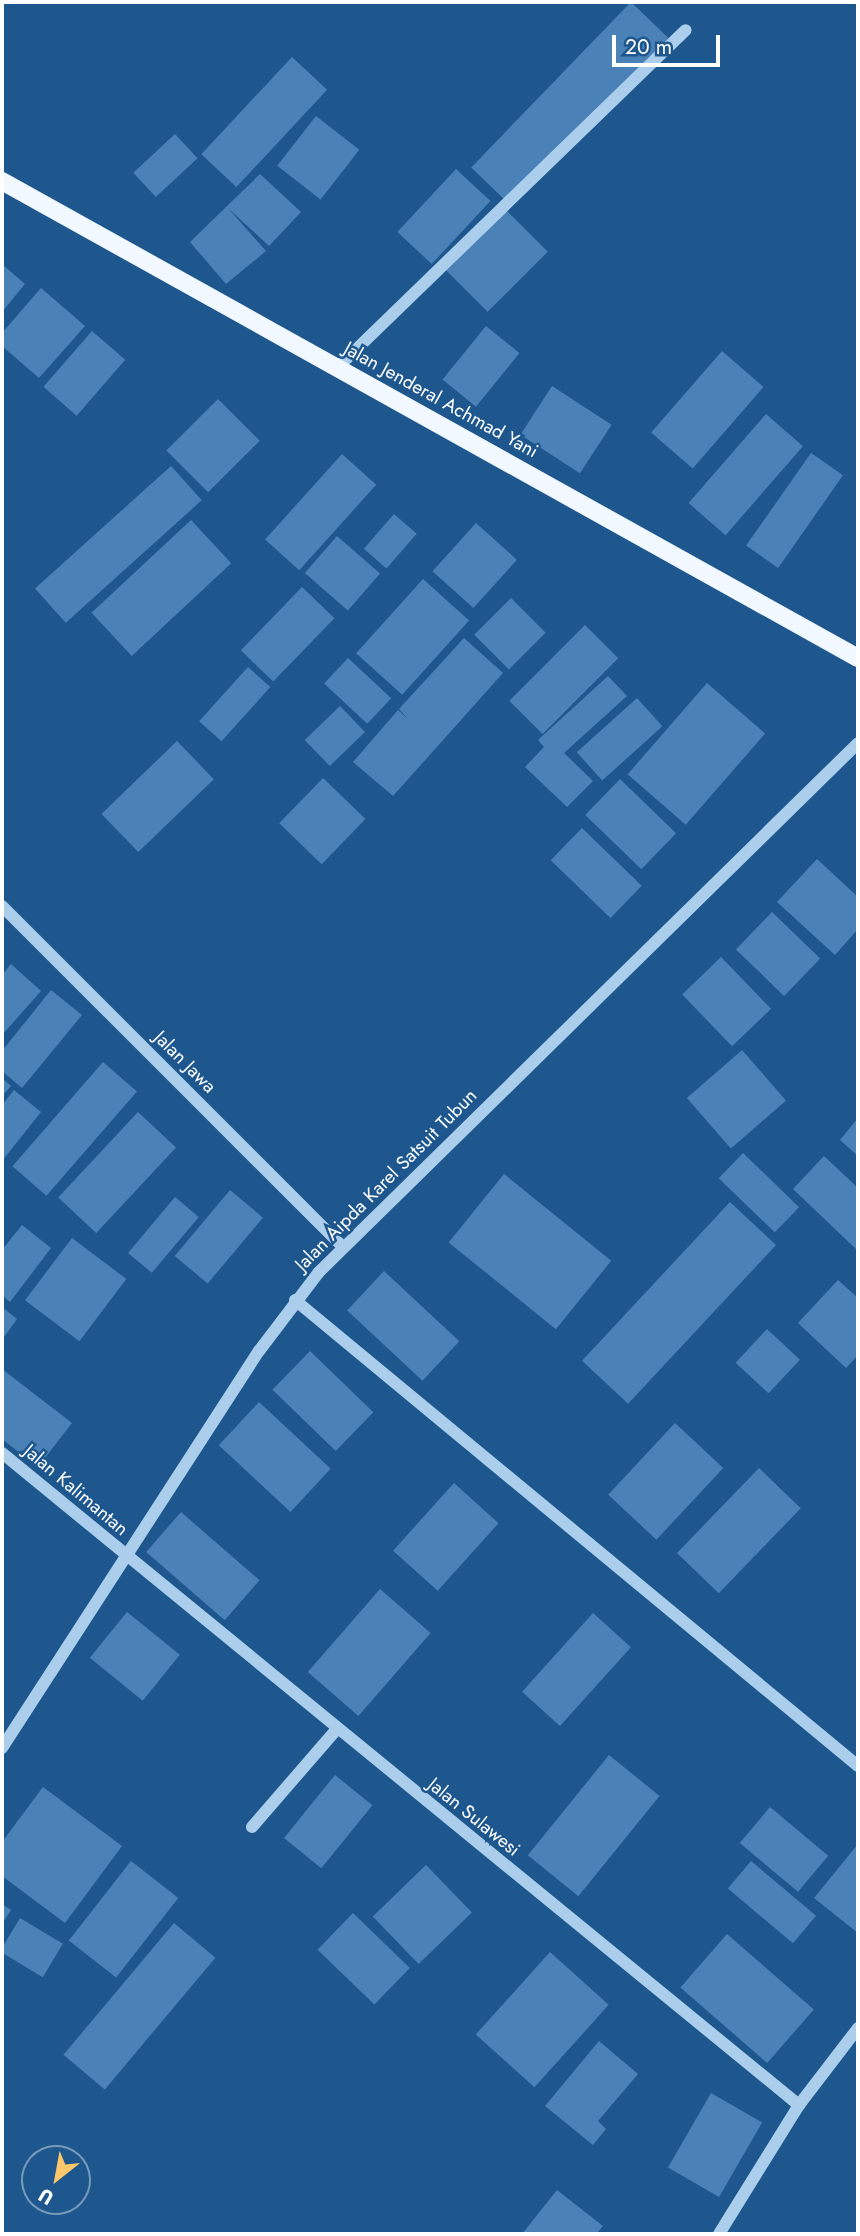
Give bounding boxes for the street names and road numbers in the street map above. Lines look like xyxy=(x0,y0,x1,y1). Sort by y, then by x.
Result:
street label: Jalan Jenderal Achmad Yani xyxy=(340,337,542,463)
street label: Jalan Jawa xyxy=(149,1026,221,1098)
street label: Jalan Aipda Karel Satsuit Tubun xyxy=(290,1084,482,1276)
street label: Jalan Kalimantan xyxy=(19,1440,133,1540)
street label: Jalan Sulawesi xyxy=(423,1773,525,1861)

